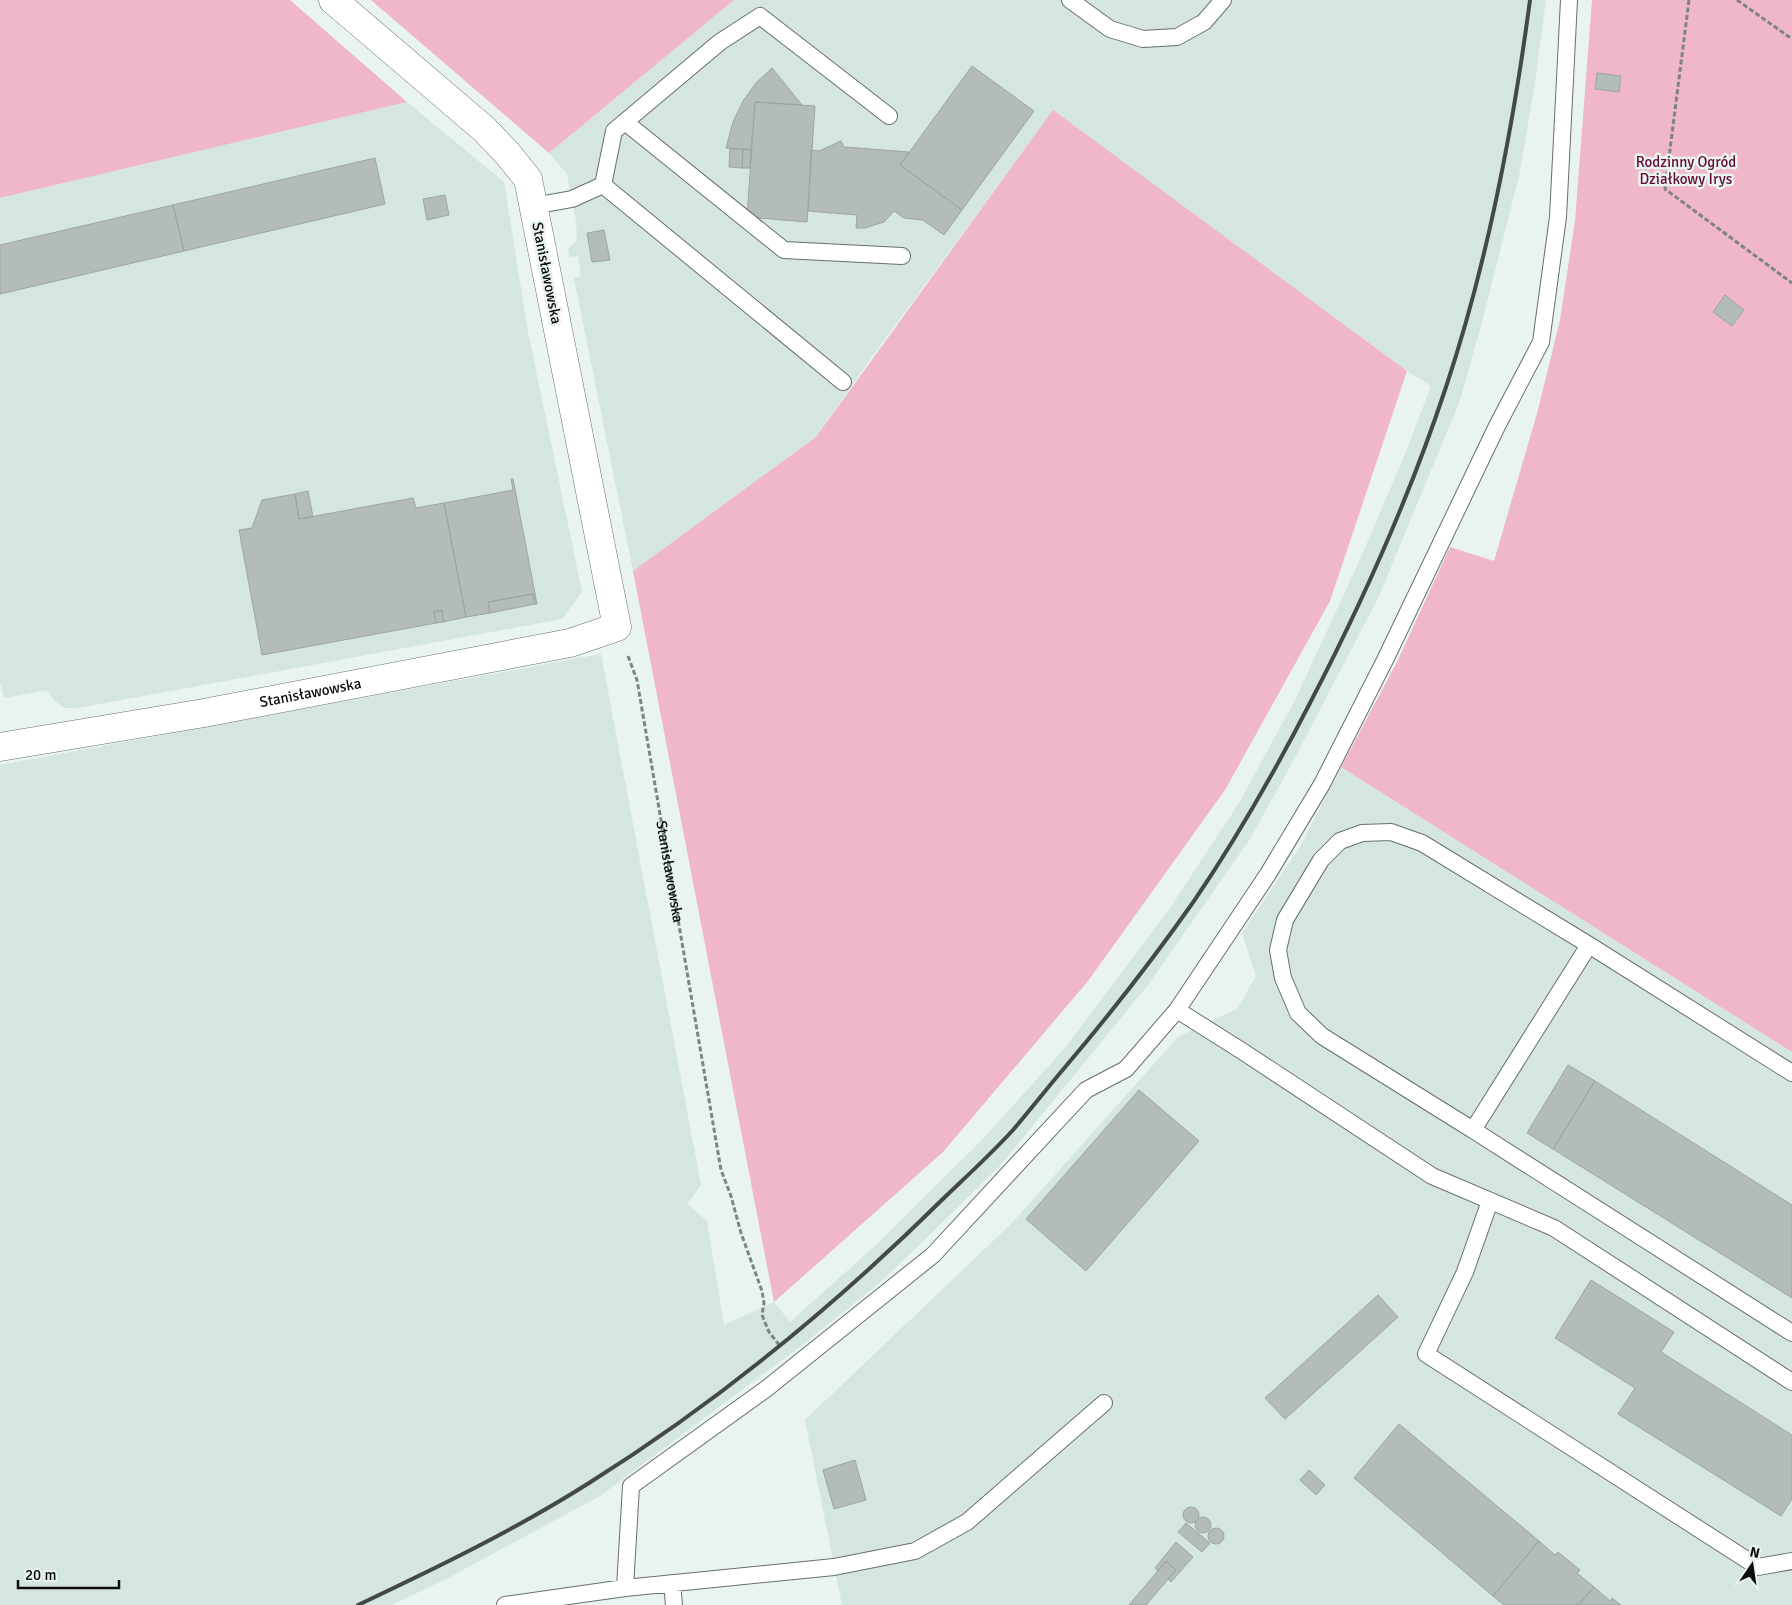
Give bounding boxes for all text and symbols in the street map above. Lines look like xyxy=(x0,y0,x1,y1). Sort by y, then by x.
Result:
park label: Rodzinny Ogród Działkowy Irys xyxy=(1636,153,1736,188)
street label: Stanisławowska xyxy=(528,221,566,325)
street label: Stanisławowska xyxy=(258,674,363,711)
street label: Stanisławowska xyxy=(652,819,687,924)
north arrow xyxy=(1727,1540,1777,1590)
text: N xyxy=(1748,1543,1761,1562)
scale bar xyxy=(18,1558,119,1590)
text: 20 m xyxy=(25,1566,56,1584)

